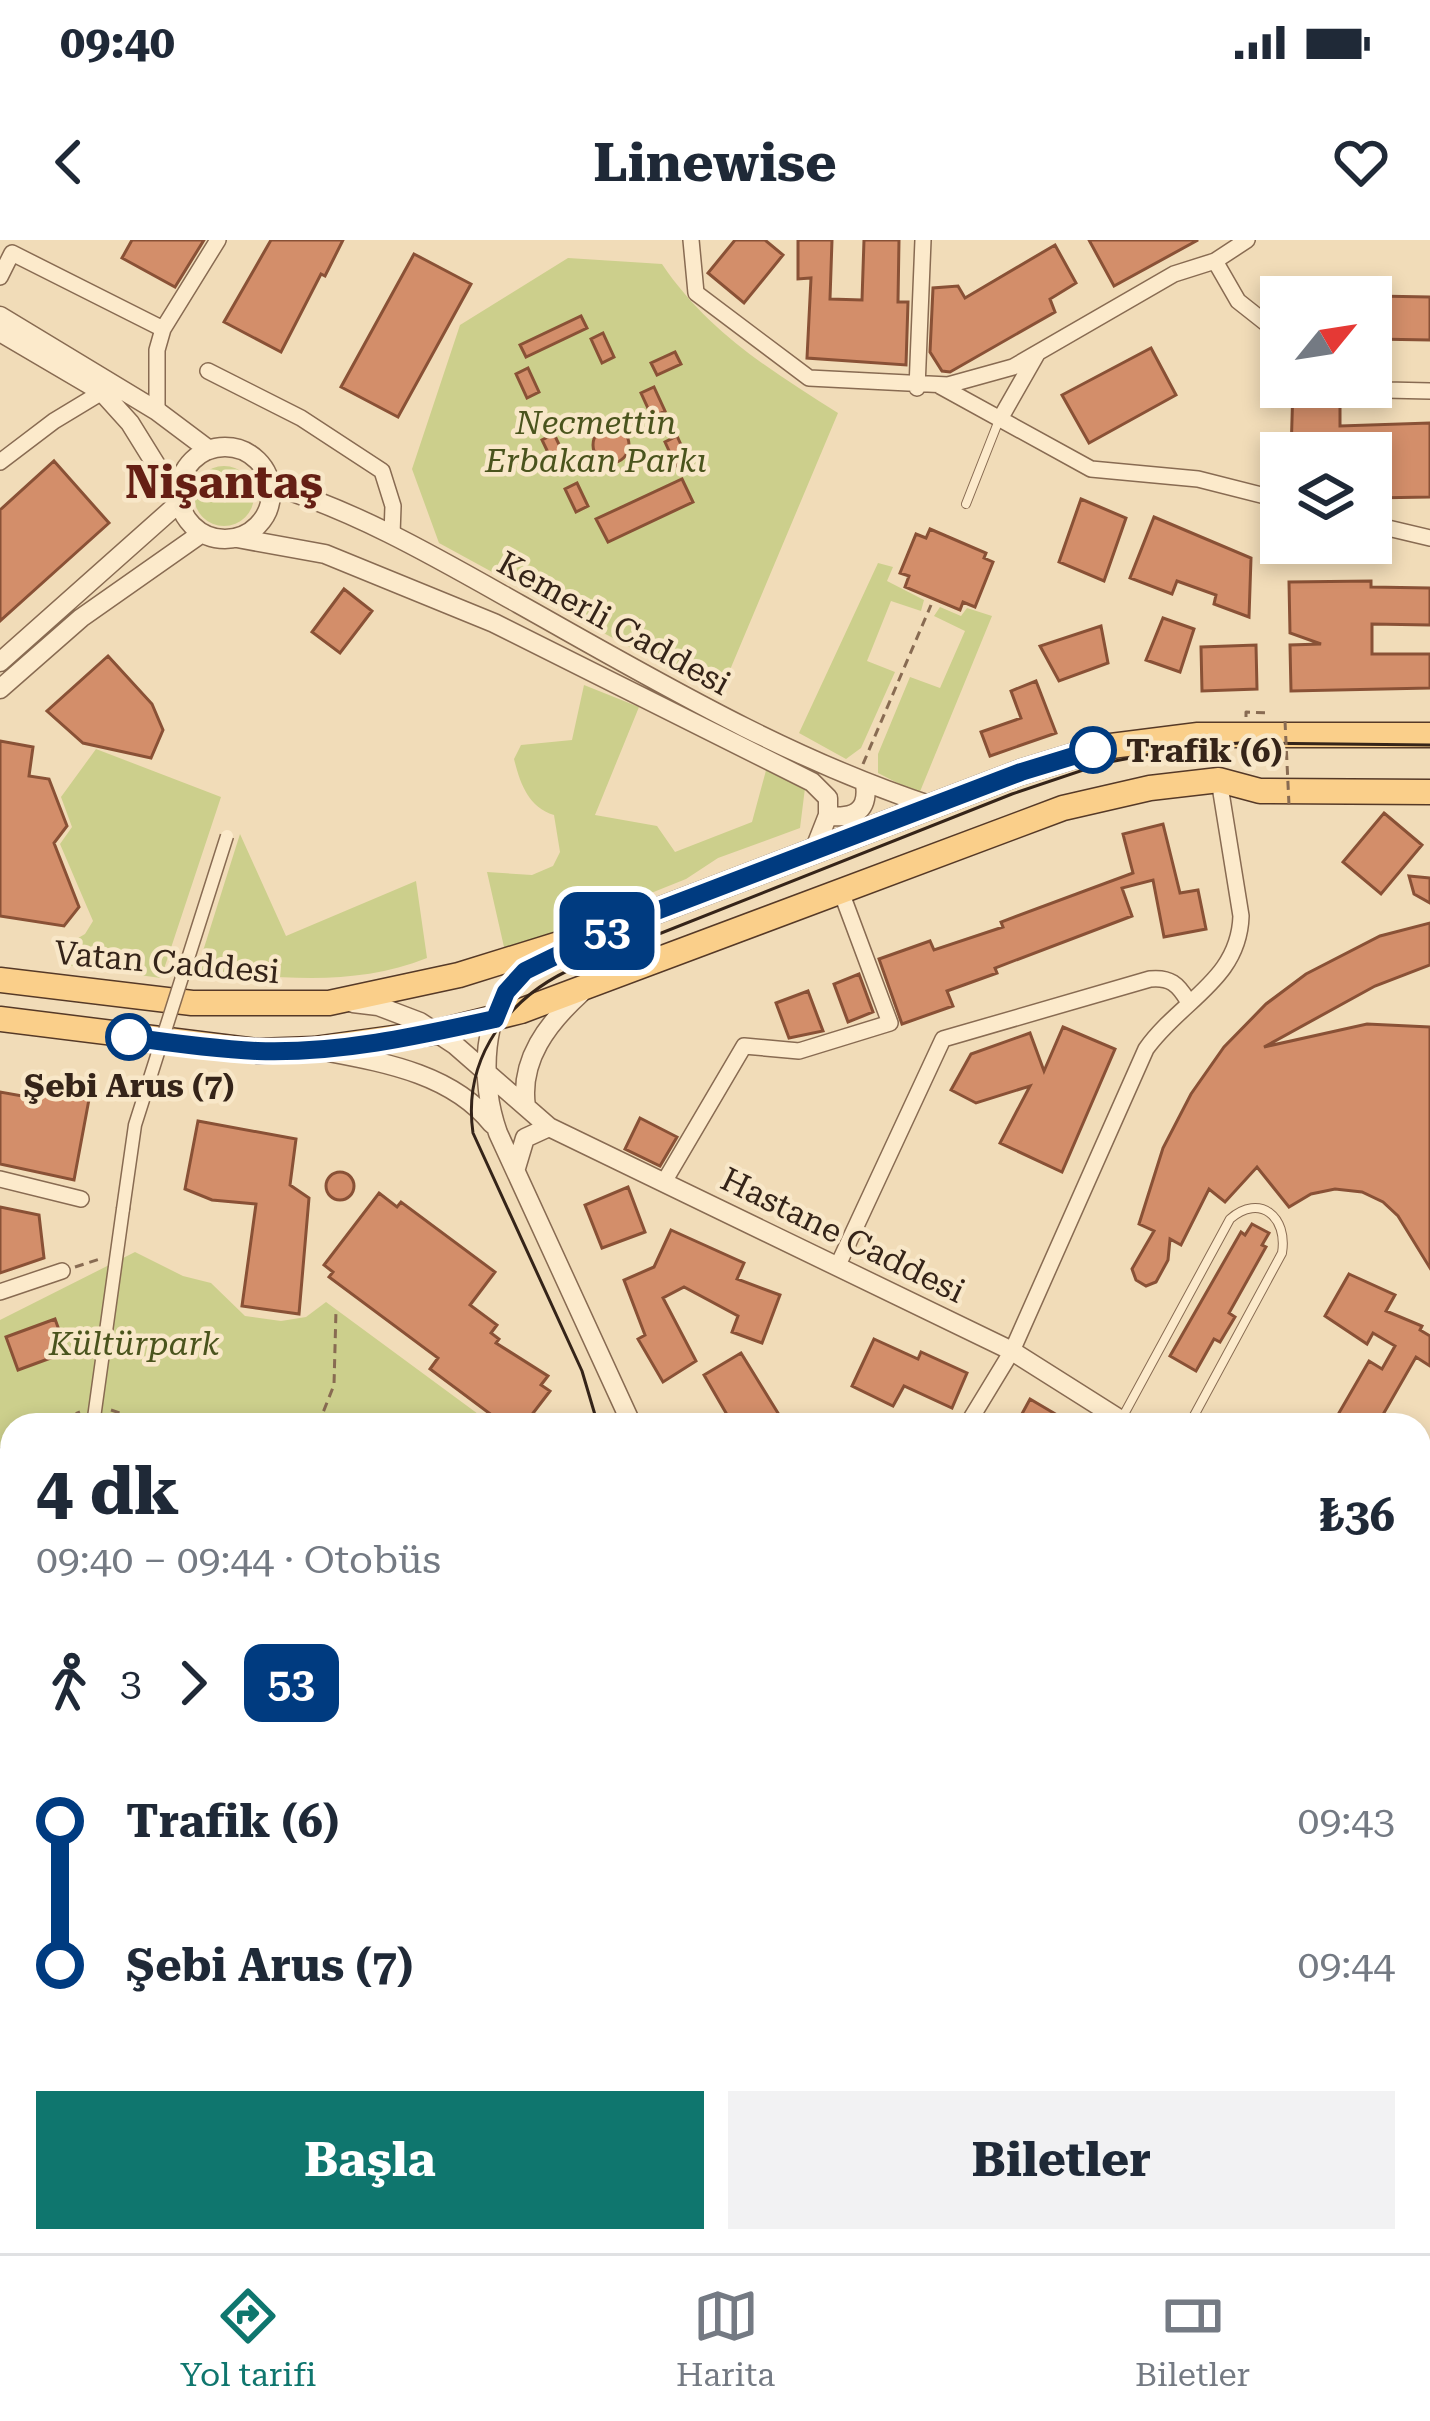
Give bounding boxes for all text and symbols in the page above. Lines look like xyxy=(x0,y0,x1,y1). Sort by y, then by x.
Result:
text: 09:40 xyxy=(60,16,175,69)
icon: back xyxy=(36,129,102,195)
icon: heart xyxy=(1328,129,1394,195)
text: Linewise xyxy=(593,131,837,194)
north arrow xyxy=(1260,276,1392,408)
map controls xyxy=(1260,276,1392,564)
park label: Necmettin Erbakan Parkı xyxy=(484,403,707,480)
button: layers xyxy=(1260,432,1392,564)
district label: Nişantaş xyxy=(125,456,323,509)
street label: Kemerli Caddesi xyxy=(491,543,737,703)
marker: Trafik (6) xyxy=(1071,728,1115,772)
place label: Trafik (6) xyxy=(1126,731,1282,770)
line badge: 53 xyxy=(553,892,661,970)
text: 53 xyxy=(583,906,631,955)
street label: Vatan Caddesi xyxy=(53,933,281,991)
marker: Şebi Arus (7) xyxy=(107,1015,151,1059)
place label: Şebi Arus (7) xyxy=(24,1066,234,1105)
street label: Hastane Caddesi xyxy=(715,1159,971,1311)
park label: Kültürpark xyxy=(48,1324,219,1363)
text: 4 dk xyxy=(36,1453,179,1530)
text: ₺36 xyxy=(1319,1489,1395,1542)
text: 09:40 – 09:44 · Otobüs xyxy=(36,1537,441,1583)
icon: walk xyxy=(36,1650,102,1716)
icon: forward xyxy=(160,1650,226,1716)
text: 53 xyxy=(268,1658,315,1707)
text: 3 xyxy=(120,1660,142,1706)
text: Trafik (6) xyxy=(126,1795,339,1848)
text: 09:43 xyxy=(1298,1798,1395,1844)
text: Şebi Arus (7) xyxy=(126,1939,413,1992)
text: 09:44 xyxy=(1298,1942,1395,1988)
button: Başla xyxy=(36,2091,704,2229)
button: Biletler xyxy=(728,2091,1395,2229)
tab: Yol tarifi xyxy=(180,2283,316,2394)
tab: Harita xyxy=(676,2283,775,2394)
tab: Biletler xyxy=(1135,2283,1250,2394)

